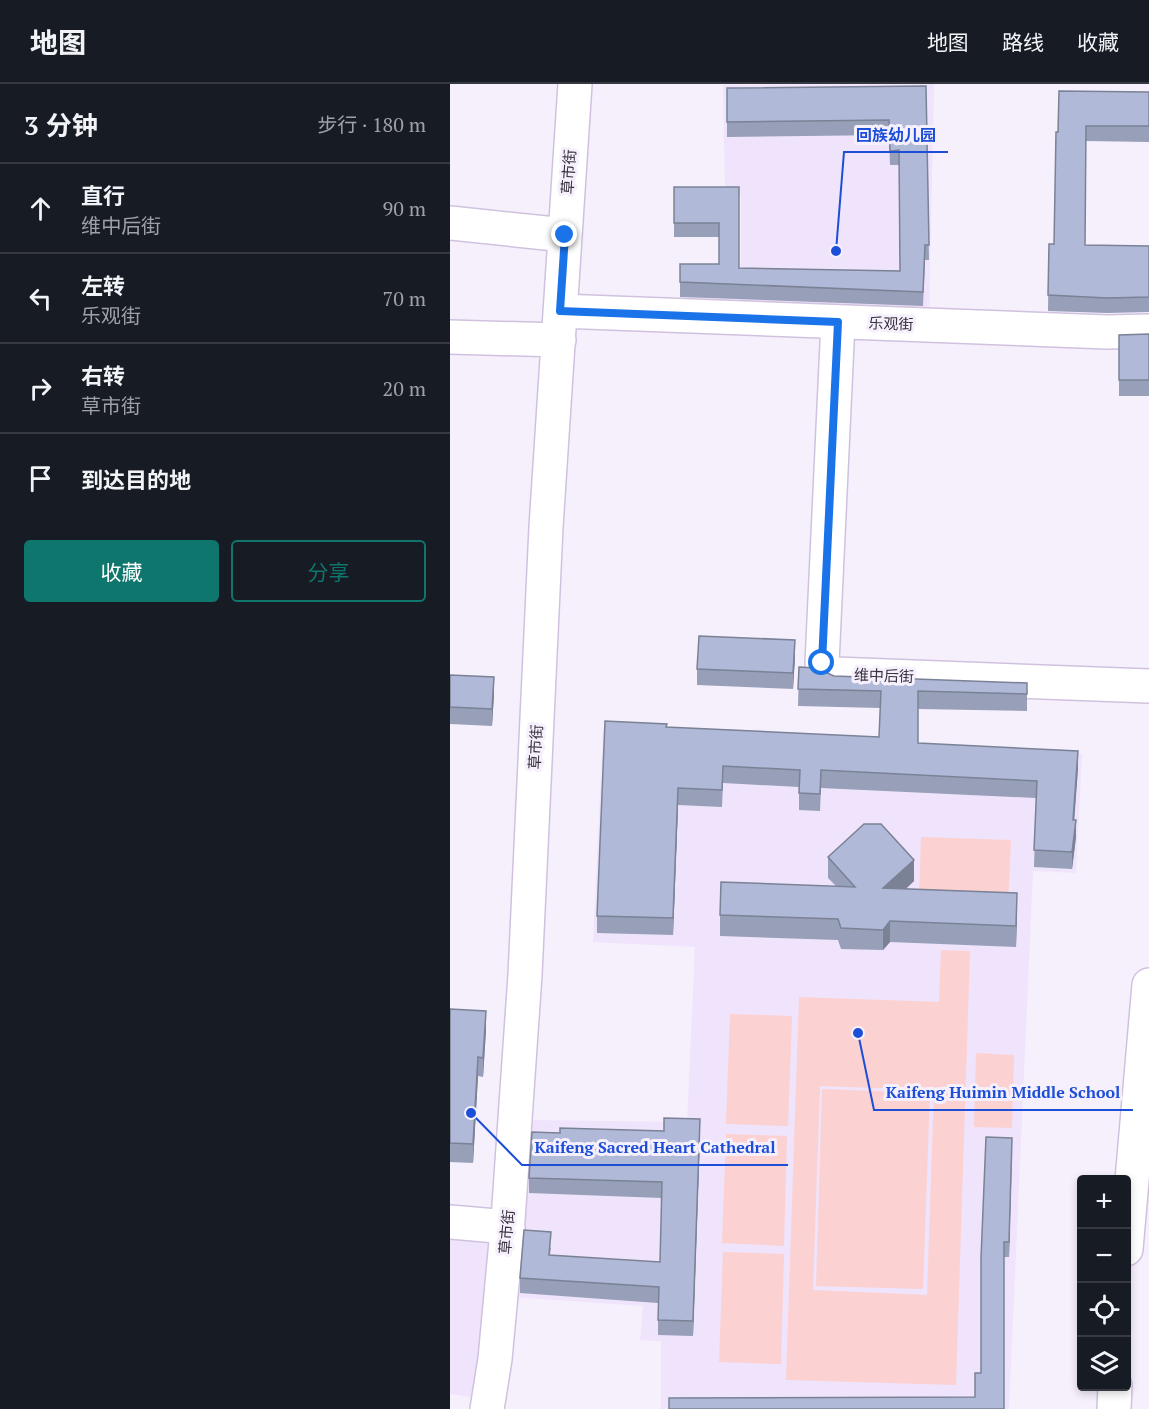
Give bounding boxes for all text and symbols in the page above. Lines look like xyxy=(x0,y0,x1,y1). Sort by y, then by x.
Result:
text: 地图 xyxy=(30,24,86,61)
text: 地图 xyxy=(927,28,969,56)
text: 路线 xyxy=(1002,28,1044,56)
text: 收藏 xyxy=(1077,28,1119,56)
text: 3 分钟 xyxy=(24,108,98,142)
text: 步行 · 180 m xyxy=(317,111,426,138)
callout: 回族幼儿园 xyxy=(844,118,948,152)
text: 回族幼儿园 xyxy=(856,124,936,146)
street label: 草市街 xyxy=(556,149,580,195)
text: 直行 xyxy=(81,181,125,210)
icon: ahead xyxy=(24,192,57,225)
text: 90 m xyxy=(383,195,426,222)
text: 维中后街 xyxy=(81,212,161,239)
route end xyxy=(551,221,577,247)
text: 左转 xyxy=(81,271,125,300)
icon: left xyxy=(24,282,57,315)
text: 70 m xyxy=(383,285,426,312)
text: 乐观街 xyxy=(81,302,141,329)
street label: 乐观街 xyxy=(868,312,914,334)
text: 右转 xyxy=(81,361,125,390)
icon: right xyxy=(24,372,57,405)
text: 20 m xyxy=(383,375,426,402)
text: 草市街 xyxy=(81,392,141,419)
icon: arrive xyxy=(24,462,57,495)
text: 到达目的地 xyxy=(81,465,191,494)
button: 收藏 xyxy=(24,540,219,602)
button: 分享 xyxy=(231,540,426,602)
route start xyxy=(808,649,834,675)
street label: 维中后街 xyxy=(854,664,914,686)
street label: 草市街 xyxy=(524,724,546,770)
callout: Kaifeng Huimin Middle School xyxy=(874,1076,1133,1110)
text: Kaifeng Huimin Middle School xyxy=(886,1081,1120,1103)
callout: Kaifeng Sacred Heart Cathedral xyxy=(522,1131,788,1165)
text: Kaifeng Sacred Heart Cathedral xyxy=(534,1136,776,1158)
map controls xyxy=(1077,1175,1131,1391)
button: + xyxy=(1077,1175,1131,1229)
street label: 草市街 xyxy=(494,1209,518,1255)
button: − xyxy=(1077,1229,1131,1283)
button: locate xyxy=(1077,1283,1131,1337)
button: layers xyxy=(1077,1337,1131,1391)

